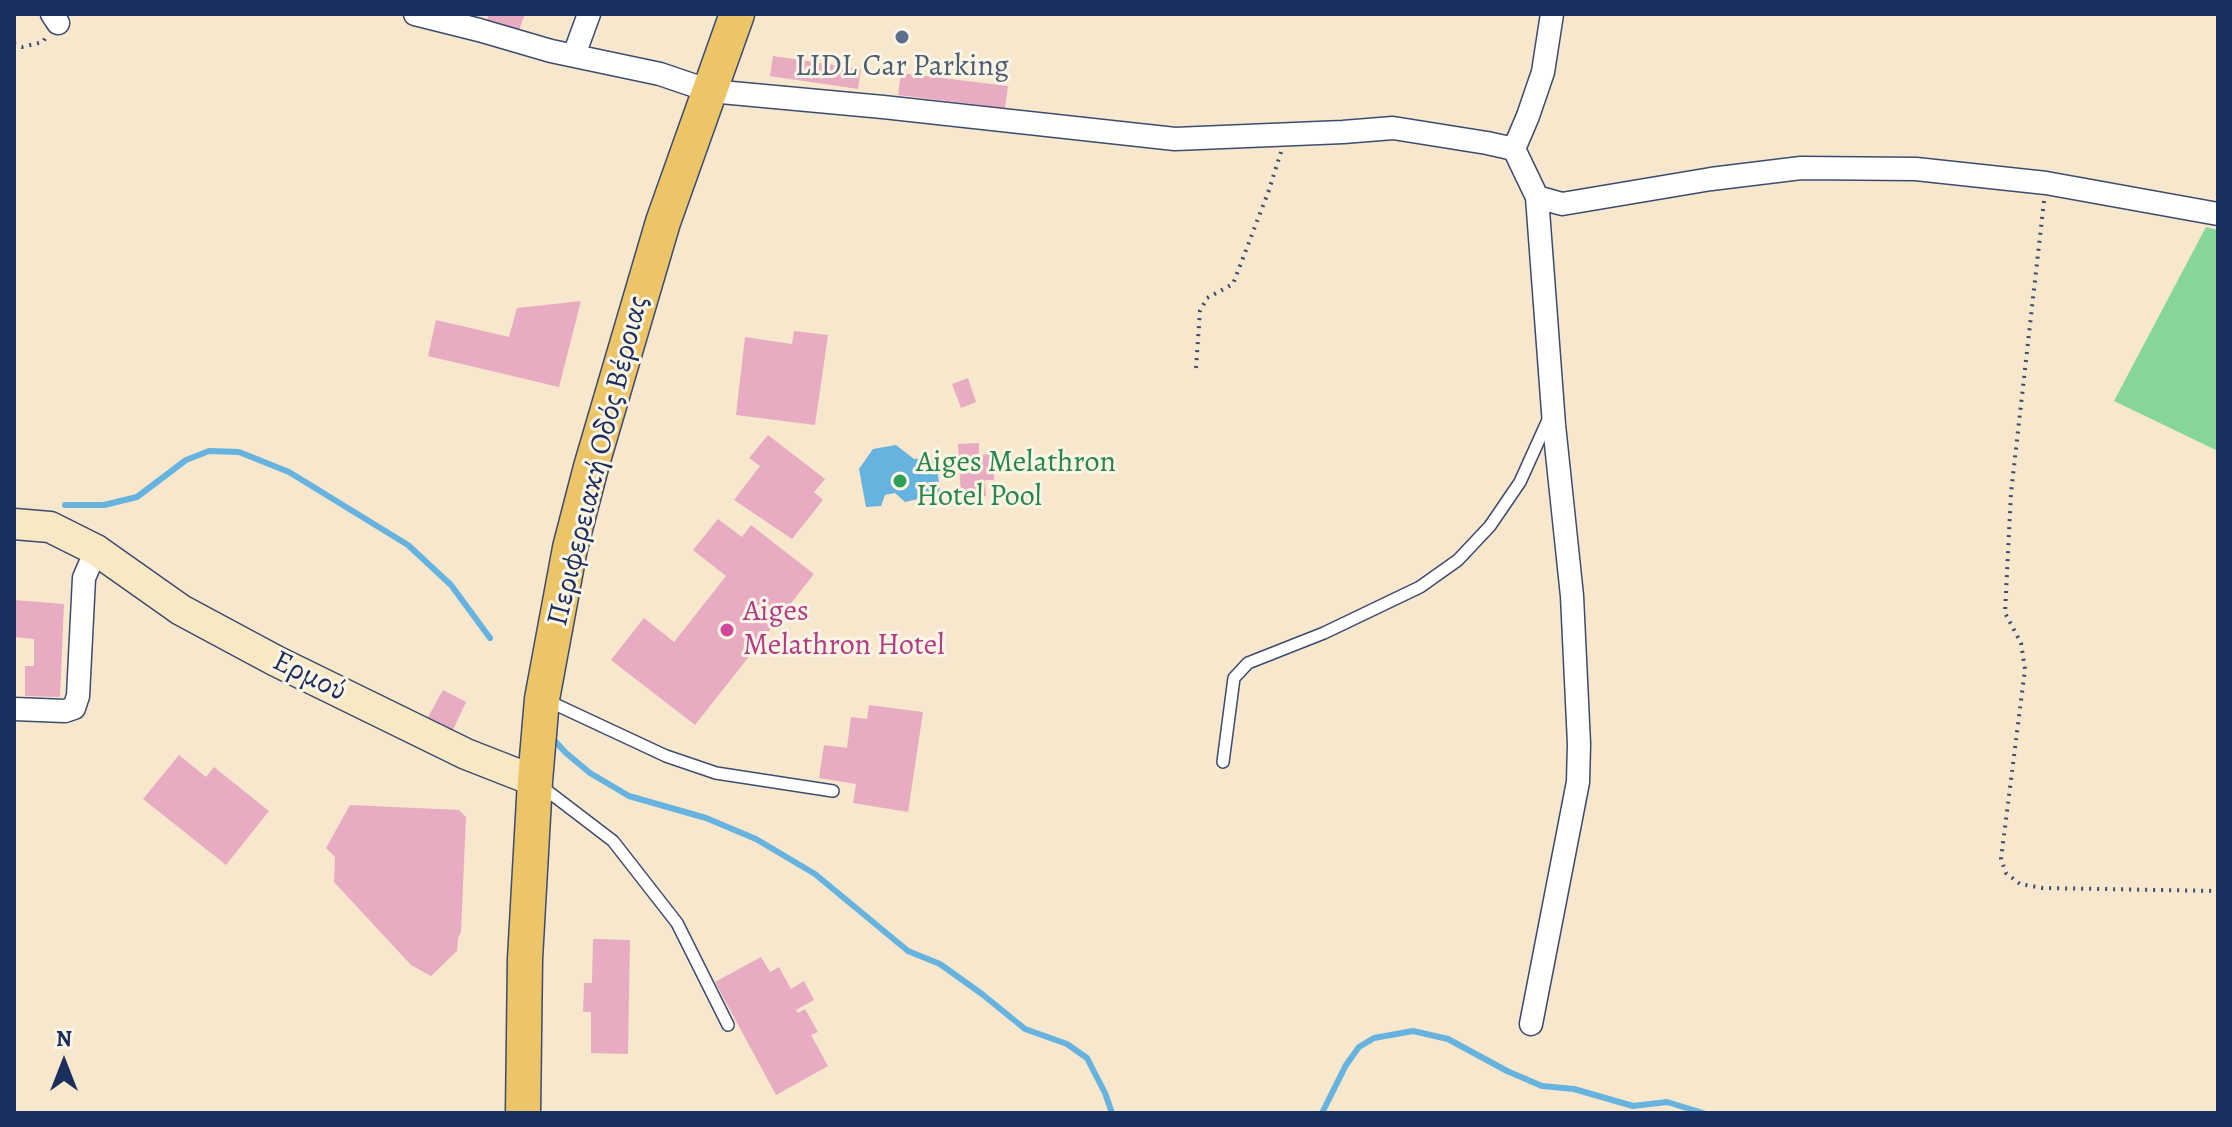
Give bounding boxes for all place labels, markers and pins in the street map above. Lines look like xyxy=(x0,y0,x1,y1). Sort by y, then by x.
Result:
marker: LIDL Car Parking xyxy=(893,28,911,46)
place label: LIDL Car Parking xyxy=(795,50,1009,86)
place label: Aiges Melathron Hotel Pool xyxy=(916,446,1116,516)
marker: Aiges Melathron Hotel Pool xyxy=(891,472,909,490)
place label: Aiges Melathron Hotel xyxy=(743,595,945,666)
marker: Aiges Melathron Hotel xyxy=(718,621,736,639)

